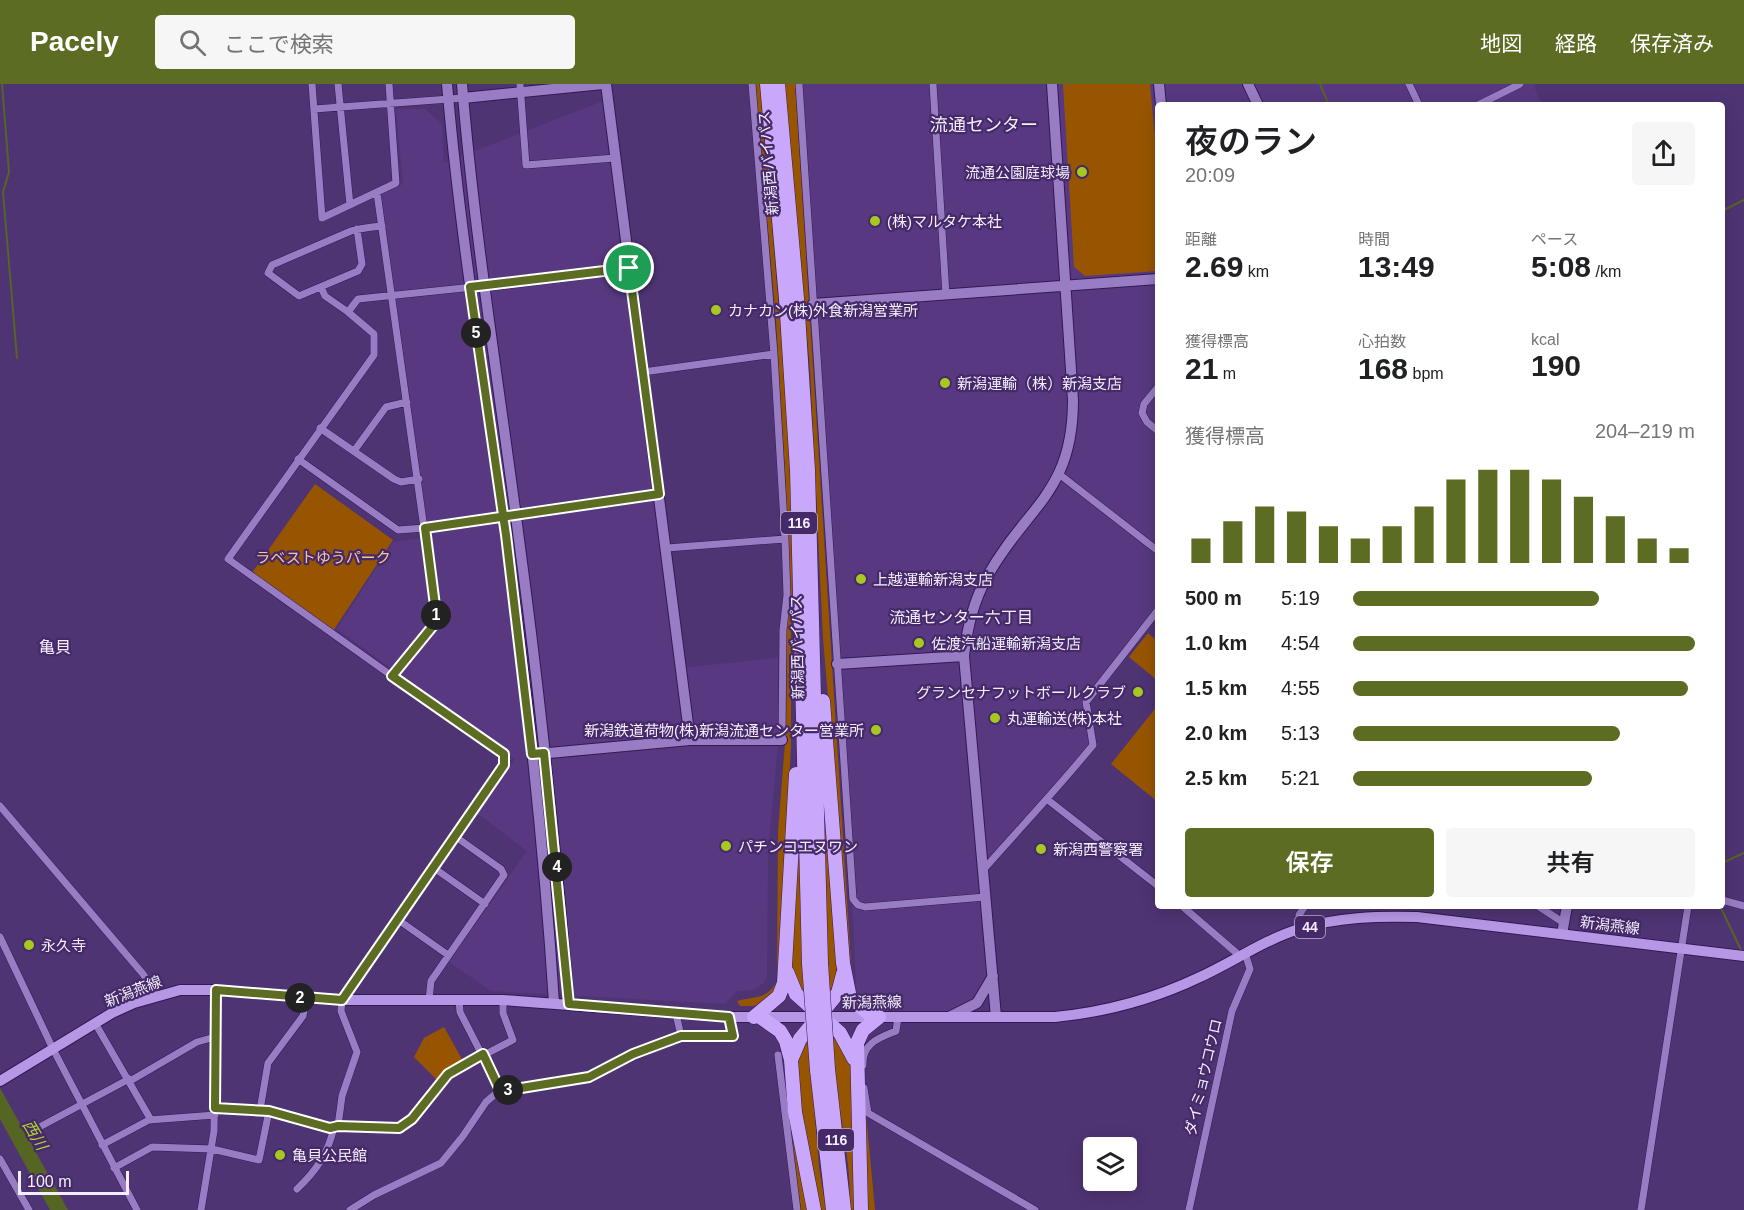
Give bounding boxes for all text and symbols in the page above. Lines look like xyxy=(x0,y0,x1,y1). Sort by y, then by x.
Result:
search box xyxy=(155,15,575,69)
text: Pacely xyxy=(30,26,119,57)
icon: search xyxy=(176,26,209,59)
text: ここで検索 xyxy=(224,32,334,57)
text: 地図 xyxy=(1480,32,1522,55)
text: 経路 xyxy=(1555,32,1597,55)
text: 保存済み xyxy=(1630,32,1714,55)
street label: 新潟西バイパス xyxy=(755,110,781,216)
district label: 流通センター xyxy=(930,115,1038,135)
button: share xyxy=(1632,122,1695,185)
text: 夜のラン xyxy=(1185,123,1317,160)
place label: 流通公園庭球場 xyxy=(965,164,1070,181)
text: 20:09 xyxy=(1185,164,1235,186)
marker: 流通公園庭球場 xyxy=(1075,165,1089,179)
place label: (株)マルタケ本社 xyxy=(887,213,1002,230)
marker: (株)マルタケ本社 xyxy=(868,214,882,228)
text: 距離 xyxy=(1185,231,1217,248)
text: 時間 xyxy=(1358,231,1390,248)
text: ペース xyxy=(1531,231,1578,248)
pin xyxy=(603,242,654,293)
text: 2.69 xyxy=(1185,250,1243,283)
text: 13:49 xyxy=(1358,250,1435,283)
text: 5:08 xyxy=(1531,250,1591,283)
icon: arrive xyxy=(612,251,645,284)
text: km xyxy=(1243,263,1269,280)
text: /km xyxy=(1591,263,1621,280)
place label: カナカン(株)外食新潟営業所 xyxy=(728,302,918,319)
marker: カナカン(株)外食新潟営業所 xyxy=(709,303,723,317)
pin: 5 xyxy=(461,318,491,348)
text: 5 xyxy=(472,324,480,341)
text: kcal xyxy=(1531,331,1559,348)
text: 獲得標高 xyxy=(1185,333,1249,350)
text: 心拍数 xyxy=(1358,333,1406,350)
text: 190 xyxy=(1531,349,1581,382)
text: 21 xyxy=(1185,352,1218,385)
text: 168 xyxy=(1358,352,1408,385)
text: m xyxy=(1218,365,1236,382)
text: bpm xyxy=(1408,365,1444,382)
place label: 新潟運輸（株）新潟支店 xyxy=(957,375,1122,392)
marker: 新潟運輸（株）新潟支店 xyxy=(938,376,952,390)
text: 204–219 m xyxy=(1595,420,1695,442)
text: 獲得標高 xyxy=(1185,425,1265,447)
road number: 116 xyxy=(781,512,817,534)
park label: ラベストゆうパーク xyxy=(255,549,391,566)
place label: 上越運輸新潟支店 xyxy=(873,571,993,588)
marker: 上越運輸新潟支店 xyxy=(854,572,868,586)
text: 500 m xyxy=(1185,587,1242,609)
text: 5:19 xyxy=(1281,587,1320,609)
street label: 新潟西バイパス xyxy=(788,595,806,699)
pin: 1 xyxy=(421,600,451,630)
text: 1 xyxy=(432,606,440,623)
district label: 流通センター六丁目 xyxy=(889,609,1033,626)
text: 1.0 km xyxy=(1185,632,1247,654)
text: 4:54 xyxy=(1281,632,1320,654)
place label: 佐渡汽船運輸新潟支店 xyxy=(931,635,1081,652)
marker: 佐渡汽船運輸新潟支店 xyxy=(912,636,926,650)
district label: 亀貝 xyxy=(39,639,71,656)
text: 1.5 km xyxy=(1185,677,1247,699)
text: 4:55 xyxy=(1281,677,1320,699)
place label: グランセナフットボールクラブ xyxy=(916,684,1126,701)
marker: グランセナフットボールクラブ xyxy=(1131,685,1145,699)
place label: 丸運輸送(株)本社 xyxy=(1007,710,1122,727)
marker: 丸運輸送(株)本社 xyxy=(988,711,1002,725)
place label: 新潟鉄道荷物(株)新潟流通センター営業所 xyxy=(584,722,864,739)
text: 2.0 km xyxy=(1185,722,1247,744)
text: 5:13 xyxy=(1281,722,1320,744)
marker: 新潟鉄道荷物(株)新潟流通センター営業所 xyxy=(869,723,883,737)
text: 2.5 km xyxy=(1185,767,1247,789)
text: 5:21 xyxy=(1281,767,1320,789)
button: 保存 xyxy=(1185,828,1434,897)
button: 共有 xyxy=(1446,828,1695,897)
place label: パチンコエヌワン xyxy=(738,838,858,855)
marker: パチンコエヌワン xyxy=(719,839,733,853)
place label: 新潟西警察署 xyxy=(1053,841,1143,858)
marker: 新潟西警察署 xyxy=(1034,842,1048,856)
pin: 4 xyxy=(542,852,572,882)
text: 4 xyxy=(553,858,561,875)
street label: 新潟燕線 xyxy=(1579,913,1641,937)
road number: 44 xyxy=(1295,916,1325,938)
place label: 永久寺 xyxy=(41,937,86,954)
marker: 永久寺 xyxy=(22,938,36,952)
street label: 新潟燕線 xyxy=(102,972,164,1010)
pin: 2 xyxy=(285,983,315,1013)
text: 2 xyxy=(296,989,304,1006)
street label: 新潟燕線 xyxy=(842,993,902,1011)
street label: ダイミョウコウロ xyxy=(1181,1017,1225,1137)
pin: 3 xyxy=(493,1075,523,1105)
text: 3 xyxy=(504,1081,512,1098)
water label: 西川 xyxy=(19,1117,52,1155)
road number: 116 xyxy=(818,1129,854,1151)
map controls xyxy=(1083,1137,1137,1191)
button: layers xyxy=(1083,1137,1137,1191)
place label: 亀貝公民館 xyxy=(292,1147,367,1164)
marker: 亀貝公民館 xyxy=(273,1148,287,1162)
scale bar xyxy=(18,1168,129,1196)
text: 100 m xyxy=(27,1173,71,1190)

